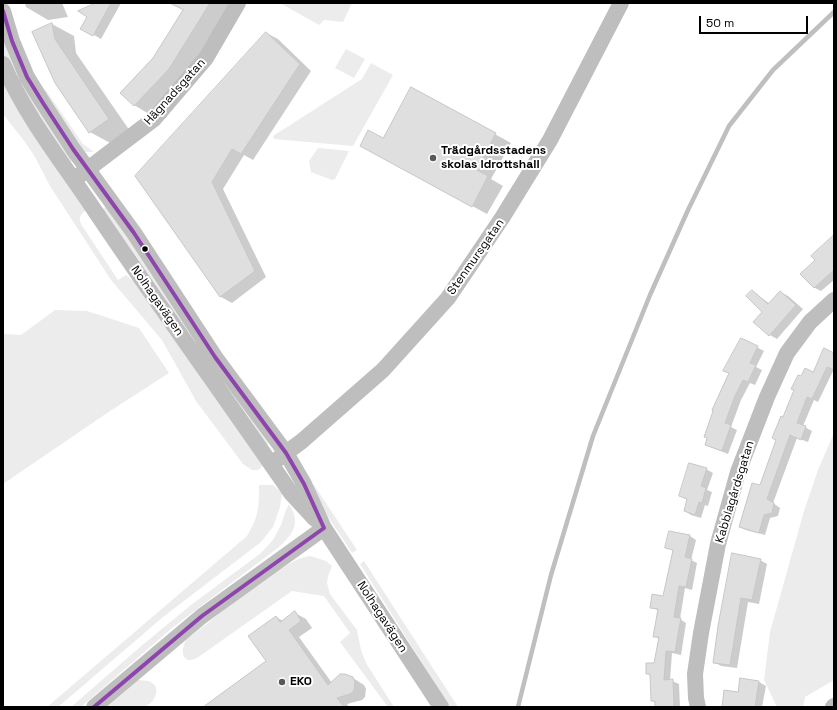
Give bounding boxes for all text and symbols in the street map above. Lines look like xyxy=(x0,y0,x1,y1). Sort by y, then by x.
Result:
scale bar xyxy=(701,8,810,34)
text: 50 m xyxy=(706,15,734,31)
street label: Hägnadsgatan xyxy=(141,56,209,128)
place label: Trädgårdsstadens skolas idrottshall xyxy=(441,144,546,172)
marker: Trädgårdsstadens skolas idrottshall xyxy=(428,153,438,163)
street label: Stenmursgatan xyxy=(444,216,508,298)
unlabelled marker xyxy=(140,244,150,254)
street label: Nolhagavägen xyxy=(128,263,186,339)
street label: Kabblagårdsgatan xyxy=(713,439,757,545)
street label: Nolhagavägen xyxy=(354,579,410,655)
place label: EKO xyxy=(290,675,312,689)
marker: EKO xyxy=(277,677,287,687)

